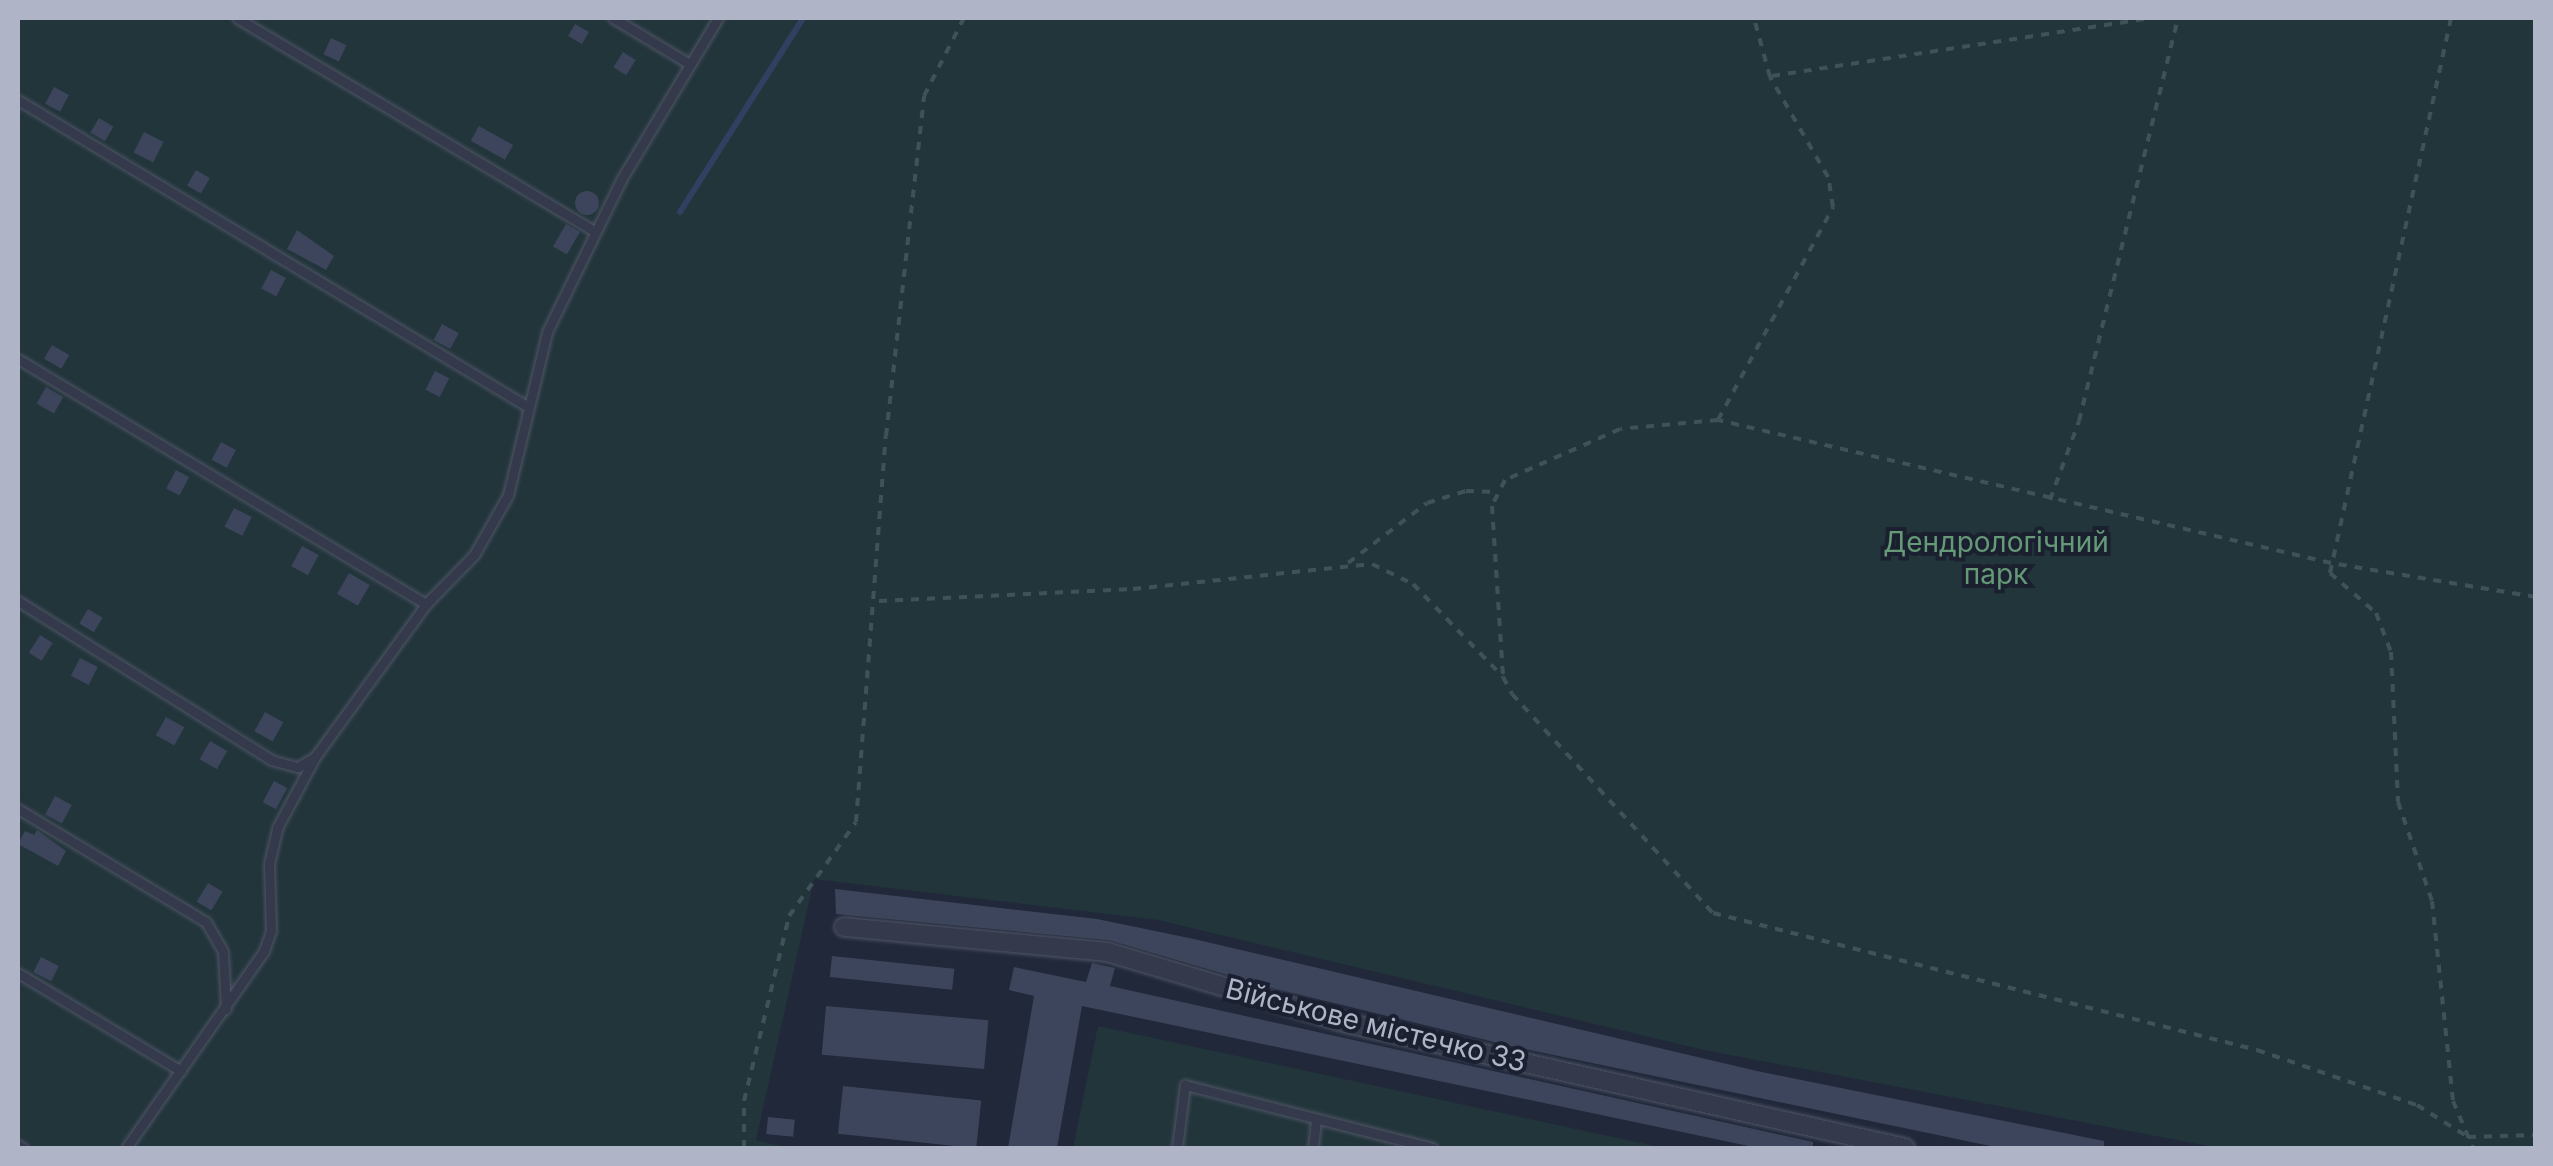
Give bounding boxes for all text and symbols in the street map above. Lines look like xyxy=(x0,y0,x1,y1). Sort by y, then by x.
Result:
park label: Дендрологічний парк xyxy=(1883,525,2109,591)
street label: Військове містечко 33 xyxy=(1222,971,1530,1079)

